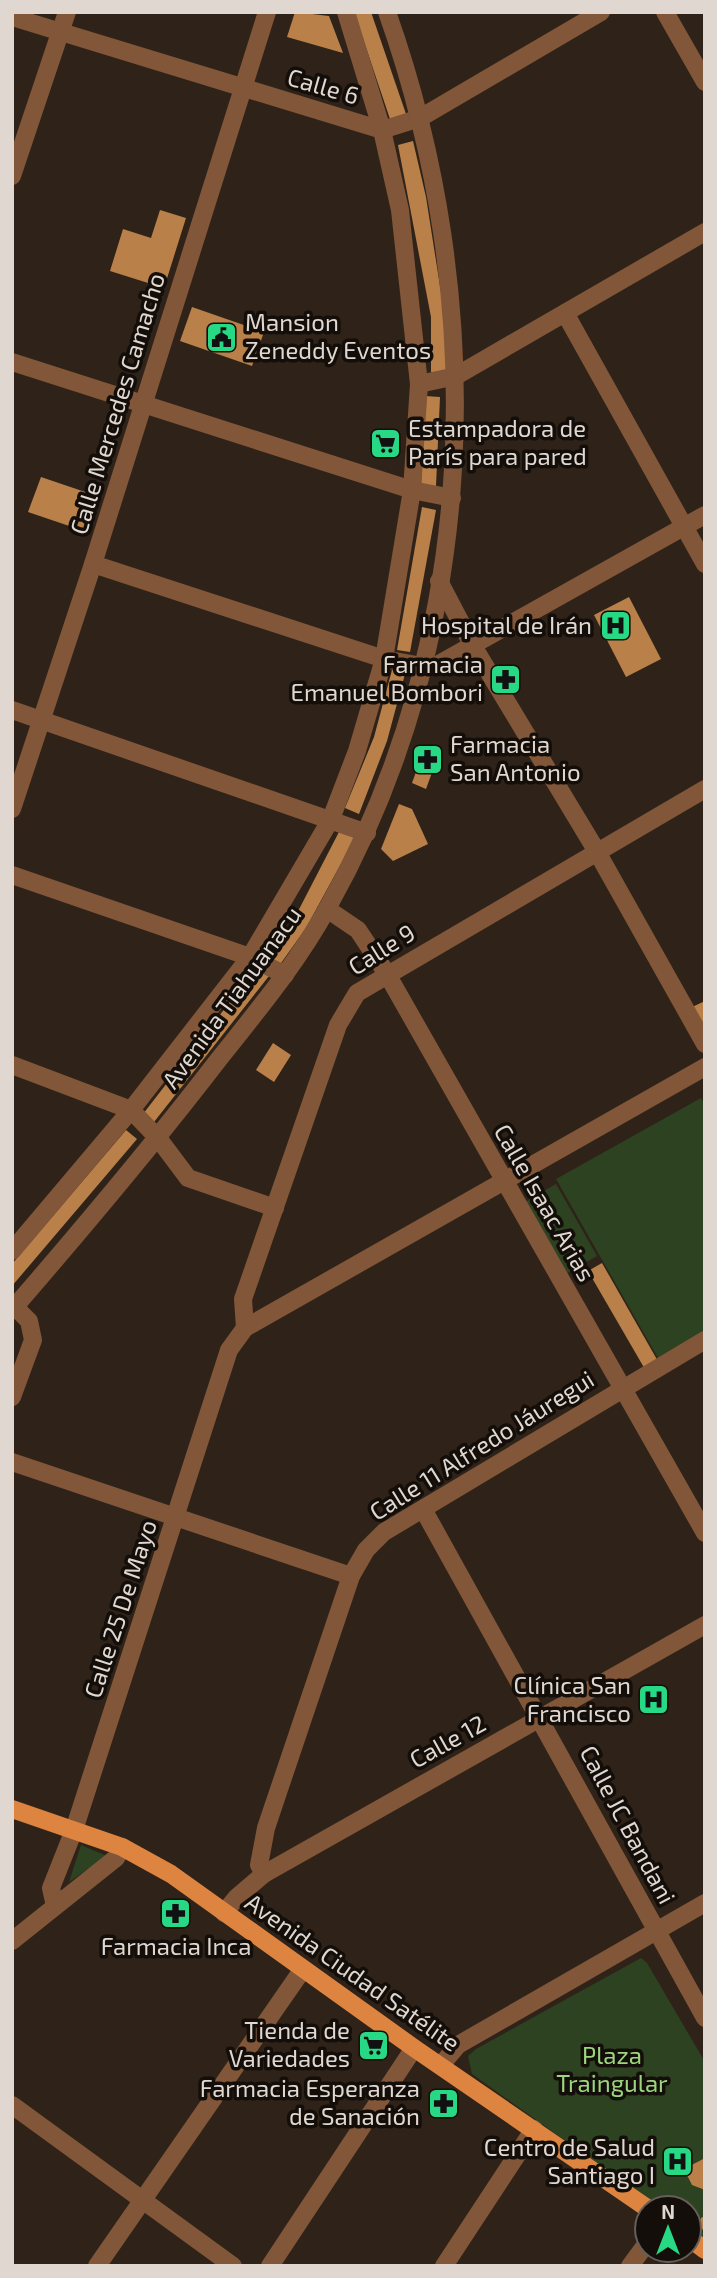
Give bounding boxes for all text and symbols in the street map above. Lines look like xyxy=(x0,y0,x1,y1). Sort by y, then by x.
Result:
street label: Calle 6 xyxy=(284,62,363,110)
street label: Calle Mercedes Camacho xyxy=(63,269,170,538)
place label: Mansion Zeneddy Eventos xyxy=(245,307,431,364)
public building icon: Mansion Zeneddy Eventos xyxy=(205,320,239,354)
place label: Estampadora de París para pared xyxy=(408,413,587,470)
supermarket icon: Estampadora de París para pared xyxy=(368,426,402,460)
hospital icon: Hospital de Irán xyxy=(598,609,632,643)
place label: Hospital de Irán xyxy=(421,610,592,639)
place label: Farmacia Emanuel Bombori xyxy=(291,649,483,706)
pharmacy icon: Farmacia Emanuel Bombori xyxy=(489,662,523,696)
place label: Farmacia San Antonio xyxy=(450,729,581,786)
pharmacy icon: Farmacia San Antonio xyxy=(410,742,444,776)
street label: Avenida Tiahuanacu xyxy=(155,900,307,1094)
street label: Calle 9 xyxy=(343,917,420,980)
street label: Calle Isaac Arias xyxy=(489,1119,602,1286)
street label: Calle 11 Alfredo Jáuregui xyxy=(364,1364,599,1526)
street label: Calle 25 De Mayo xyxy=(77,1516,162,1701)
place label: Clínica San Francisco xyxy=(513,1670,631,1727)
hospital icon: Clínica San Francisco xyxy=(637,1683,671,1717)
street label: Calle 12 xyxy=(404,1708,490,1773)
street label: Calle JC Bandani xyxy=(574,1740,682,1908)
street label: Avenida Ciudad Satélite xyxy=(240,1887,466,2057)
pharmacy icon: Farmacia Inca xyxy=(159,1896,193,1930)
place label: Farmacia Inca xyxy=(101,1931,251,1960)
place label: Tienda de Variedades xyxy=(229,2015,350,2072)
supermarket icon: Tienda de Variedades xyxy=(356,2028,390,2062)
park label: Plaza Traingular xyxy=(556,2040,668,2097)
place label: Farmacia Esperanza de Sanación xyxy=(200,2073,420,2130)
pharmacy icon: Farmacia Esperanza de Sanación xyxy=(426,2086,460,2120)
place label: Centro de Salud Santiago I xyxy=(484,2132,655,2189)
hospital icon: Centro de Salud Santiago I xyxy=(661,2145,695,2179)
north arrow xyxy=(633,2194,703,2264)
text: N xyxy=(661,2200,675,2223)

